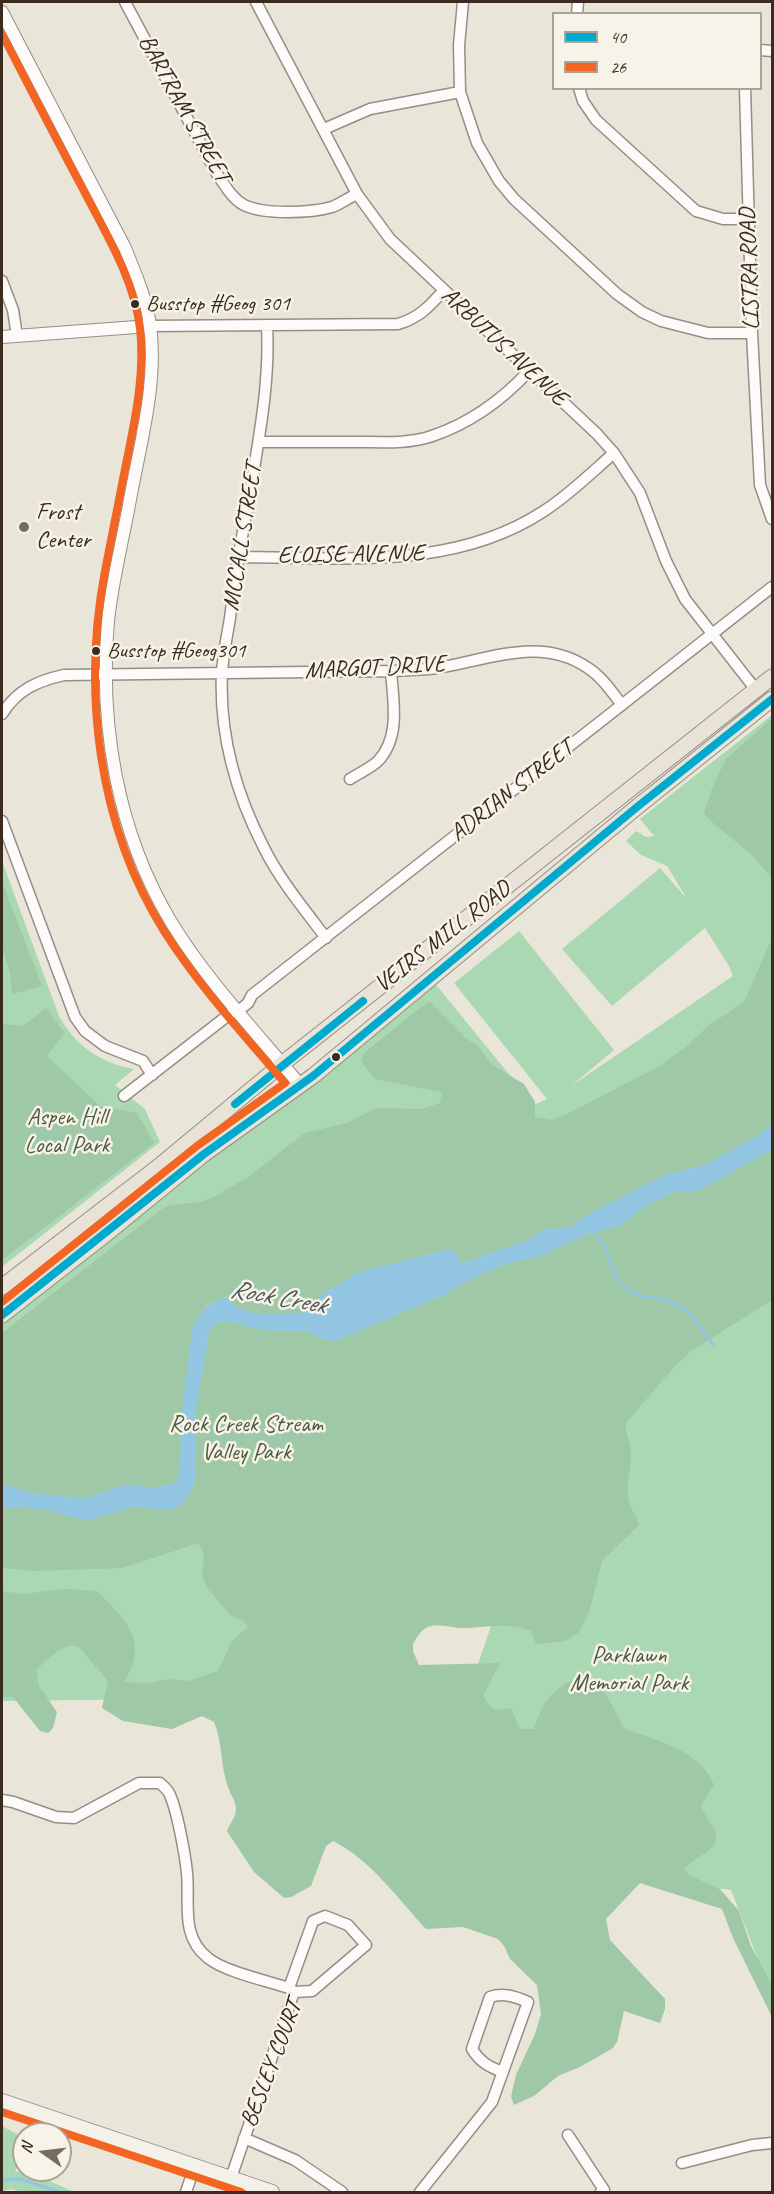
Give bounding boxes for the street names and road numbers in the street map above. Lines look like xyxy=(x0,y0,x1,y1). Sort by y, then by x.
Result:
street label: BARTRAM STREET xyxy=(131,30,237,188)
street label: LISTRA ROAD xyxy=(733,207,767,331)
street label: ARBUTUS AVENUE xyxy=(435,281,573,413)
street label: MCCALL STREET xyxy=(217,461,269,613)
street label: ELOISE AVENUE xyxy=(277,539,425,571)
street label: MARGOT DRIVE xyxy=(304,650,446,686)
street label: ADRIAN STREET xyxy=(444,734,580,848)
street label: VEIRS MILL ROAD xyxy=(369,875,517,999)
street label: BESLEY COURT xyxy=(235,1997,309,2131)

